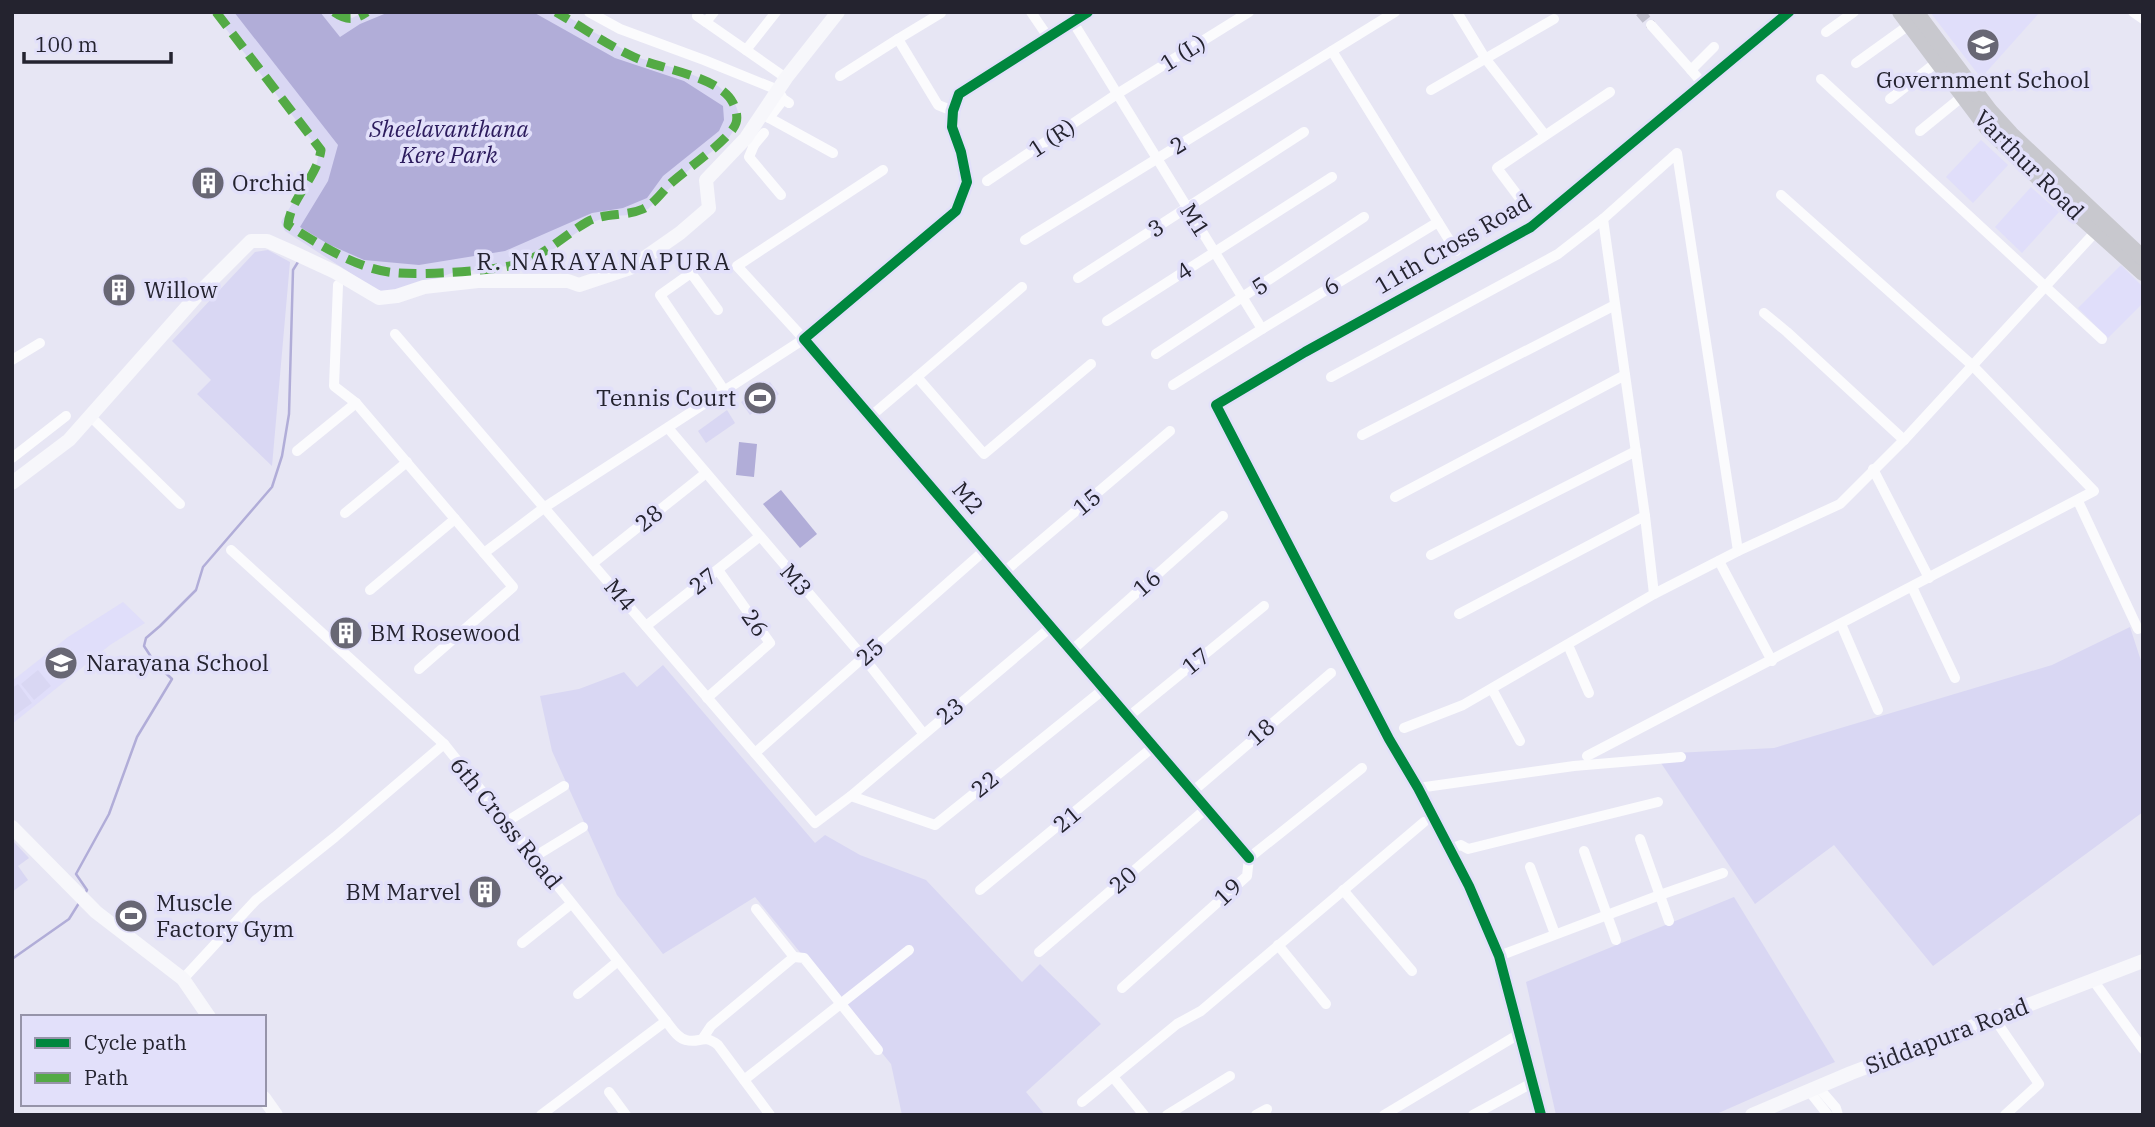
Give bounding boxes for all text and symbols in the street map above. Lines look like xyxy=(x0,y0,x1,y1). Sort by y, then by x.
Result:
scale bar xyxy=(24,21,172,65)
school or university icon: Government School xyxy=(1964,26,2002,64)
street label: 1 (L) xyxy=(1154,27,1211,78)
text: 100 m xyxy=(35,30,98,58)
place label: Government School xyxy=(1876,64,2090,94)
street label: Varthur Road xyxy=(1968,103,2091,226)
street label: 1 (R) xyxy=(1022,111,1080,163)
park label: Sheelavanthana Kere Park xyxy=(368,113,529,169)
street label: 2 xyxy=(1164,128,1191,161)
building icon: Orchid xyxy=(189,164,227,202)
place label: Orchid xyxy=(232,167,306,197)
street label: 11th Cross Road xyxy=(1369,186,1536,300)
street label: M1 xyxy=(1174,197,1218,242)
street label: 3 xyxy=(1141,211,1169,244)
district label: R. NARAYANAPURA xyxy=(476,245,732,277)
street label: 4 xyxy=(1169,254,1197,287)
street label: 5 xyxy=(1245,269,1273,302)
street label: 6 xyxy=(1317,269,1344,302)
building icon: Willow xyxy=(100,271,138,309)
place label: Willow xyxy=(144,274,218,304)
sports icon: Tennis Court xyxy=(741,379,779,417)
place label: Tennis Court xyxy=(596,382,736,412)
street label: M2 xyxy=(946,475,991,520)
street label: 15 xyxy=(1066,481,1107,522)
street label: 28 xyxy=(628,497,669,538)
street label: M3 xyxy=(774,557,819,602)
street label: 27 xyxy=(682,560,722,601)
street label: 16 xyxy=(1126,562,1167,603)
street label: M4 xyxy=(598,572,643,617)
street label: 26 xyxy=(736,603,776,642)
building icon: BM Rosewood xyxy=(327,614,365,652)
place label: BM Rosewood xyxy=(370,617,521,647)
street label: 25 xyxy=(849,631,890,672)
street label: 17 xyxy=(1175,640,1216,681)
school or university icon: Narayana School xyxy=(42,644,80,682)
place label: Narayana School xyxy=(86,647,269,677)
street label: 23 xyxy=(929,690,970,731)
street label: 18 xyxy=(1240,711,1281,752)
street label: 6th Cross Road xyxy=(444,750,569,895)
street label: 22 xyxy=(964,763,1005,804)
street label: 21 xyxy=(1046,798,1087,839)
street label: 20 xyxy=(1102,859,1143,900)
street label: 19 xyxy=(1207,871,1248,912)
building icon: BM Marvel xyxy=(466,873,504,911)
place label: BM Marvel xyxy=(345,876,461,906)
place label: Muscle Factory Gym xyxy=(156,887,294,943)
sports icon: Muscle Factory Gym xyxy=(112,897,150,935)
street label: Siddapura Road xyxy=(1861,990,2033,1080)
legend xyxy=(21,1015,266,1106)
text: Cycle path xyxy=(84,1028,187,1056)
text: Path xyxy=(84,1063,129,1091)

